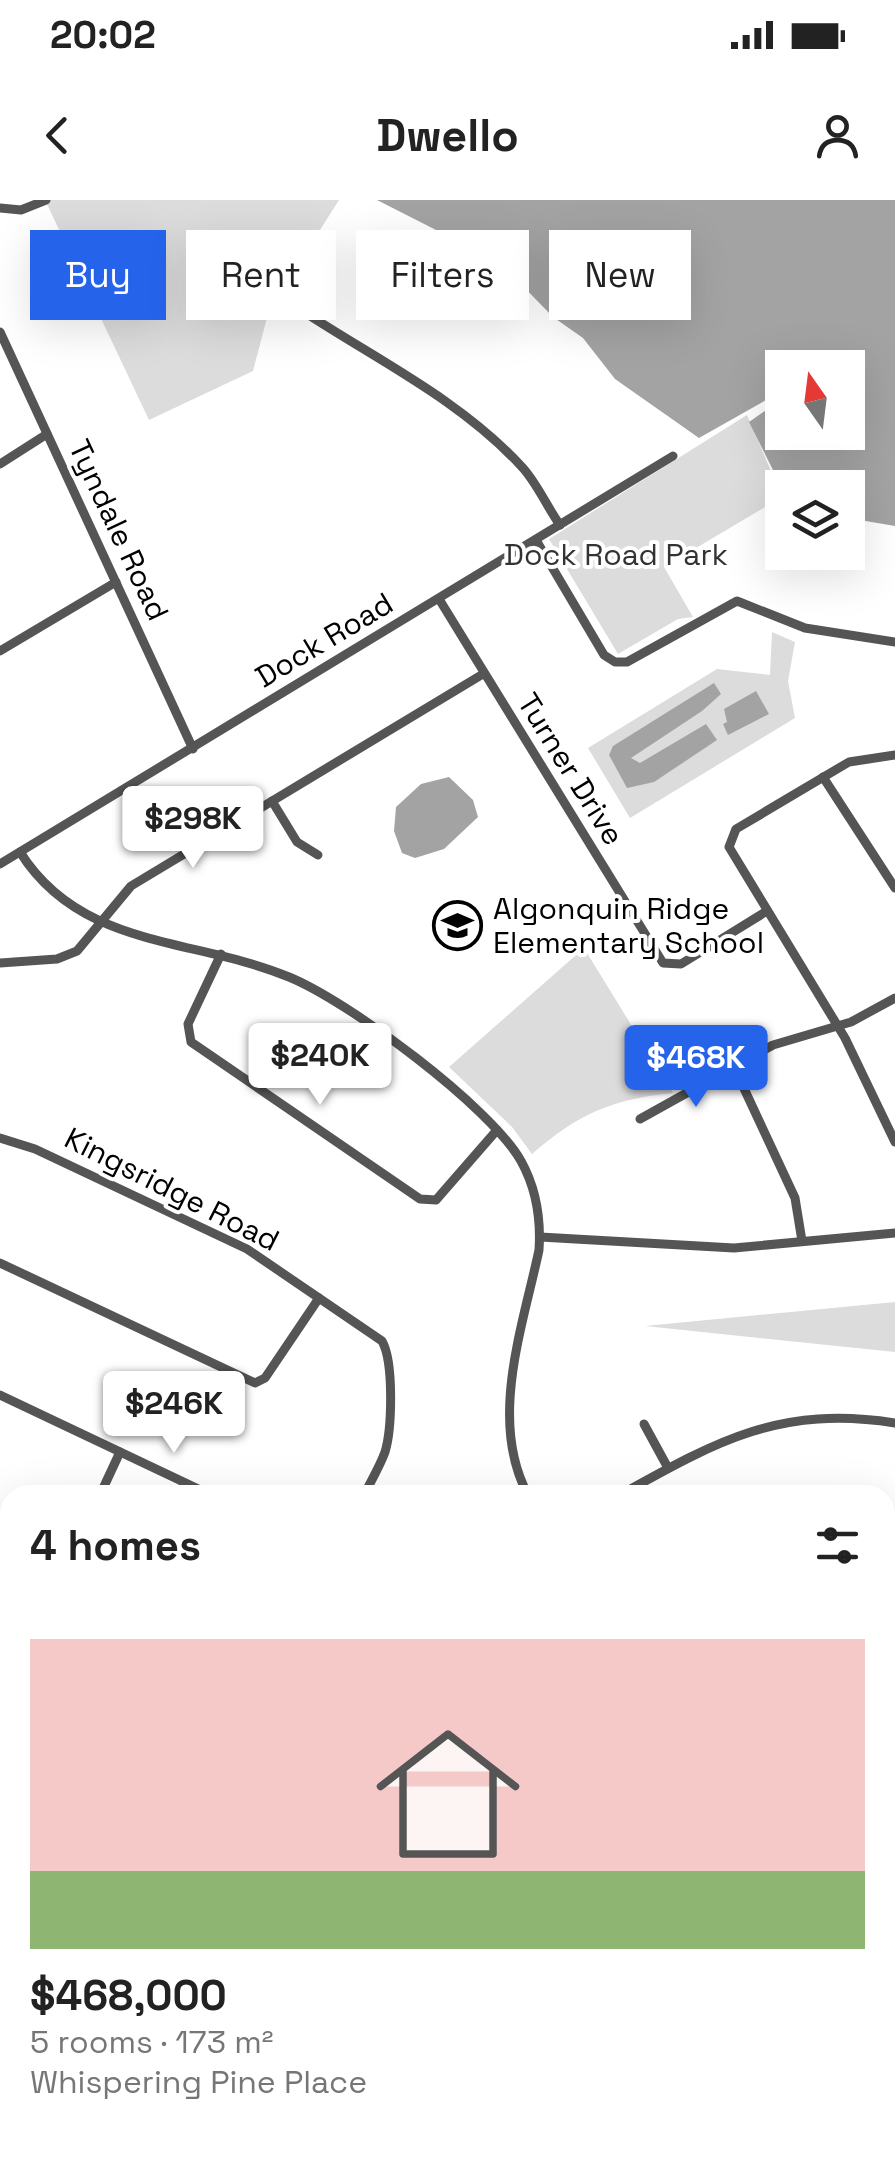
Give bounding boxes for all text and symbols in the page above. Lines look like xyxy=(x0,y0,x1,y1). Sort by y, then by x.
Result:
text: 20:02 xyxy=(50,11,156,59)
text: Dwello xyxy=(376,107,519,164)
icon: back xyxy=(30,108,85,163)
icon: person xyxy=(810,108,865,163)
chip: Buy xyxy=(30,230,166,320)
chip: Rent xyxy=(186,230,336,320)
chip: Filters xyxy=(356,230,529,320)
chip: New xyxy=(549,230,691,320)
north arrow xyxy=(765,350,865,450)
map controls xyxy=(765,350,865,570)
street label: Tyndale Road xyxy=(60,433,178,627)
button: layers xyxy=(765,470,865,570)
park label: Dock Road Park xyxy=(504,535,728,574)
street label: Dock Road xyxy=(248,584,400,696)
street label: Turner Drive xyxy=(509,686,633,852)
pin: $298K xyxy=(123,786,263,871)
text: $298K xyxy=(144,798,242,838)
place label: Algonquin Ridge Elementary School xyxy=(493,889,764,962)
school or university icon: Algonquin Ridge Elementary School xyxy=(432,899,484,951)
pin: $240K xyxy=(250,1023,390,1108)
pin: $468K xyxy=(626,1025,766,1110)
text: $240K xyxy=(270,1035,370,1075)
text: $468K xyxy=(647,1037,745,1077)
street label: Kingsridge Road xyxy=(58,1118,286,1260)
pin: $246K xyxy=(104,1371,244,1456)
text: $246K xyxy=(125,1383,223,1423)
icon: filters xyxy=(810,1518,865,1573)
text: 4 homes xyxy=(30,1519,201,1572)
icon: home xyxy=(358,1704,538,1884)
text: $468,000 xyxy=(30,1969,227,2022)
text: 5 rooms · 173 m² xyxy=(30,2022,273,2062)
text: Whispering Pine Place xyxy=(30,2062,367,2102)

